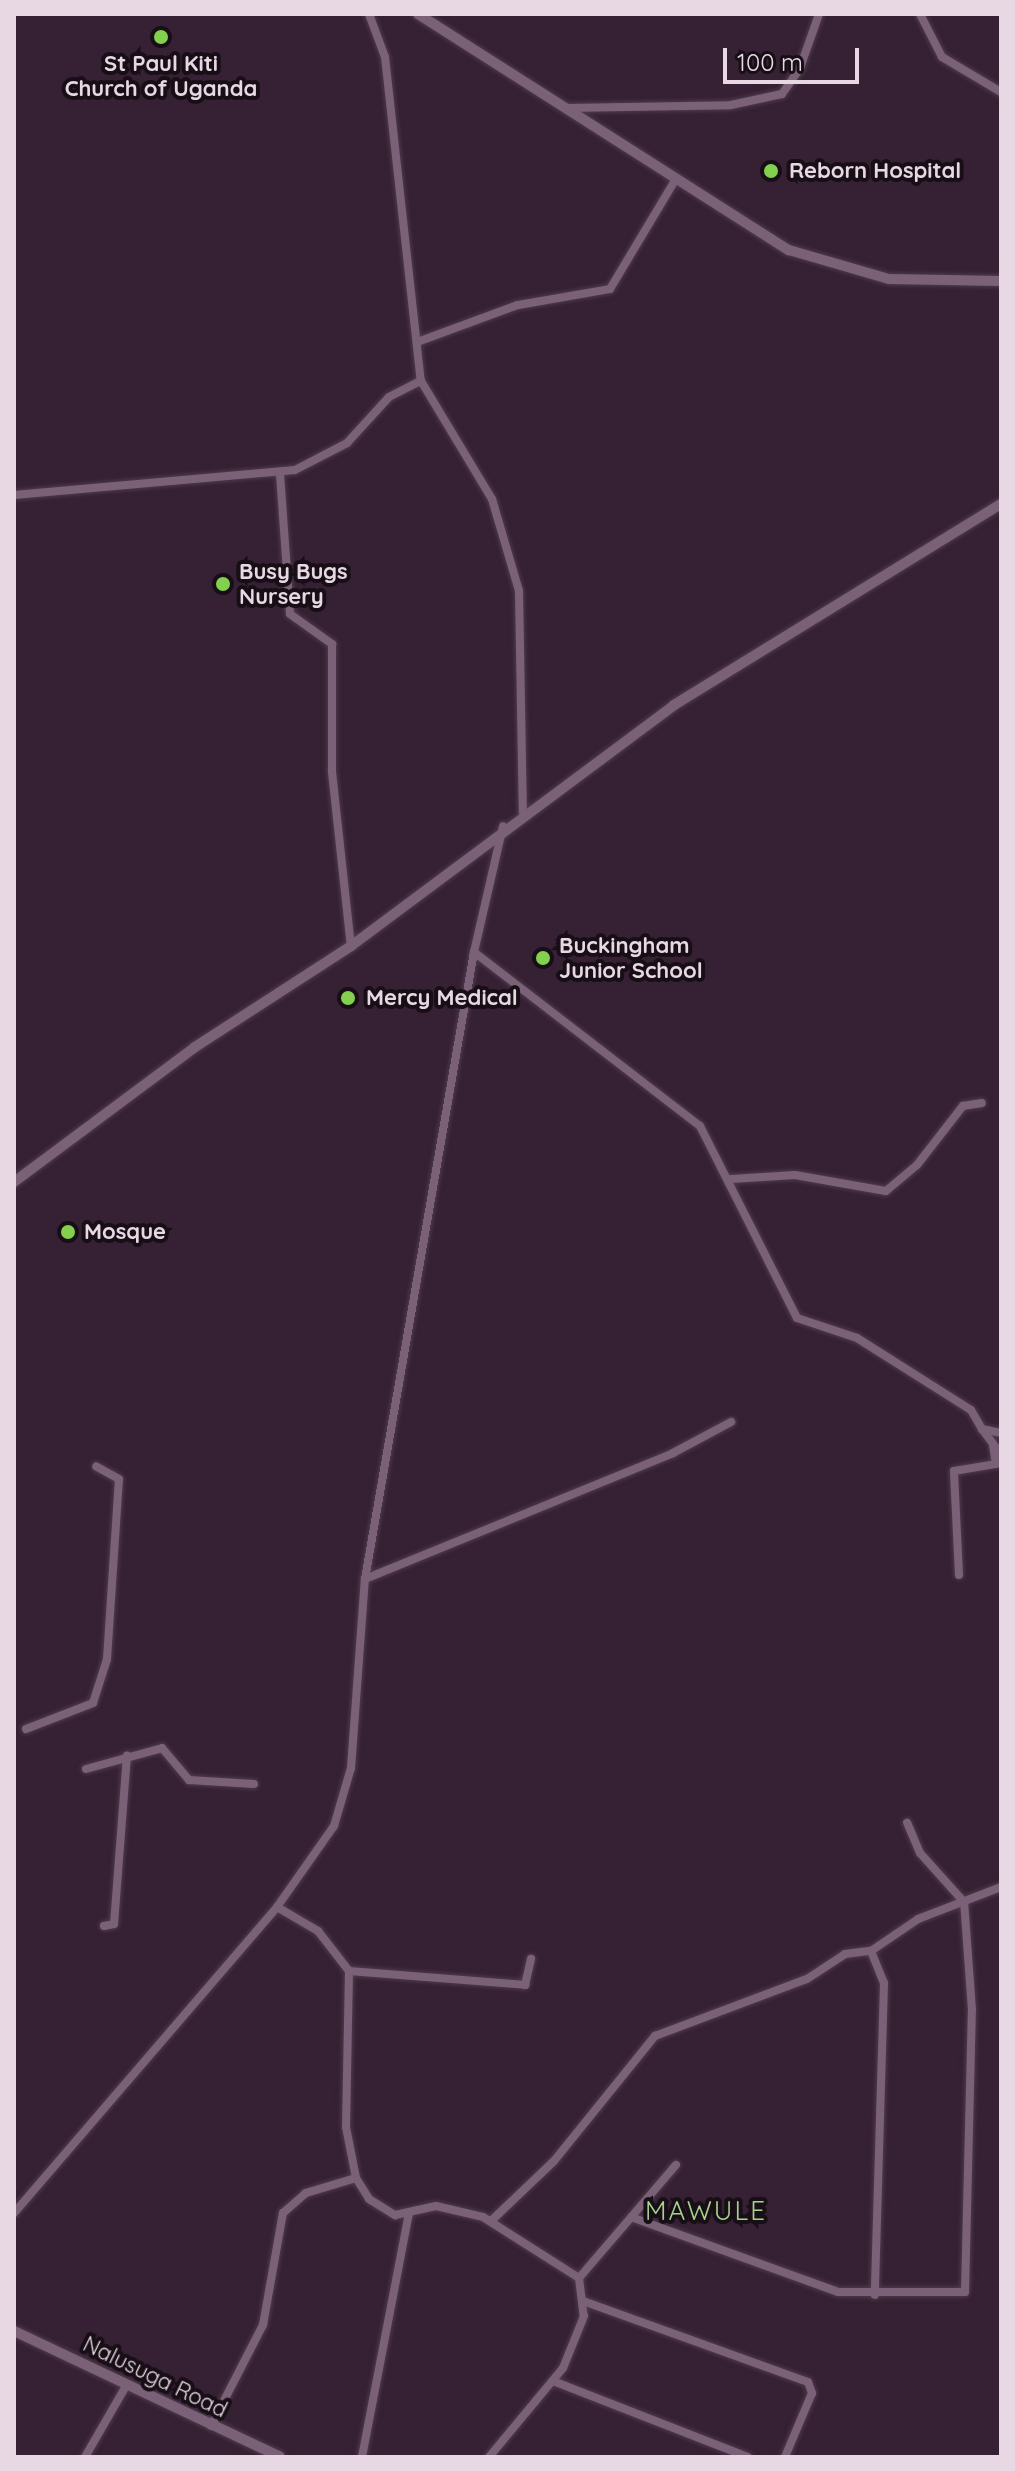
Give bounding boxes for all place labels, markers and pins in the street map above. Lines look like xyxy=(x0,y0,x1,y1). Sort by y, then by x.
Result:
marker: St Paul Kiti Church of Uganda xyxy=(152,28,170,46)
place label: St Paul Kiti Church of Uganda xyxy=(65,50,257,102)
place label: Reborn Hospital xyxy=(789,158,961,184)
marker: Reborn Hospital xyxy=(760,160,782,182)
place label: Busy Bugs Nursery xyxy=(239,558,348,610)
marker: Busy Bugs Nursery xyxy=(214,575,232,593)
place label: Buckingham Junior School xyxy=(559,932,703,984)
marker: Buckingham Junior School xyxy=(534,949,552,967)
place label: Mercy Medical xyxy=(366,985,518,1011)
marker: Mercy Medical xyxy=(337,987,359,1009)
place label: Mosque xyxy=(84,1219,166,1245)
marker: Mosque xyxy=(59,1223,77,1241)

